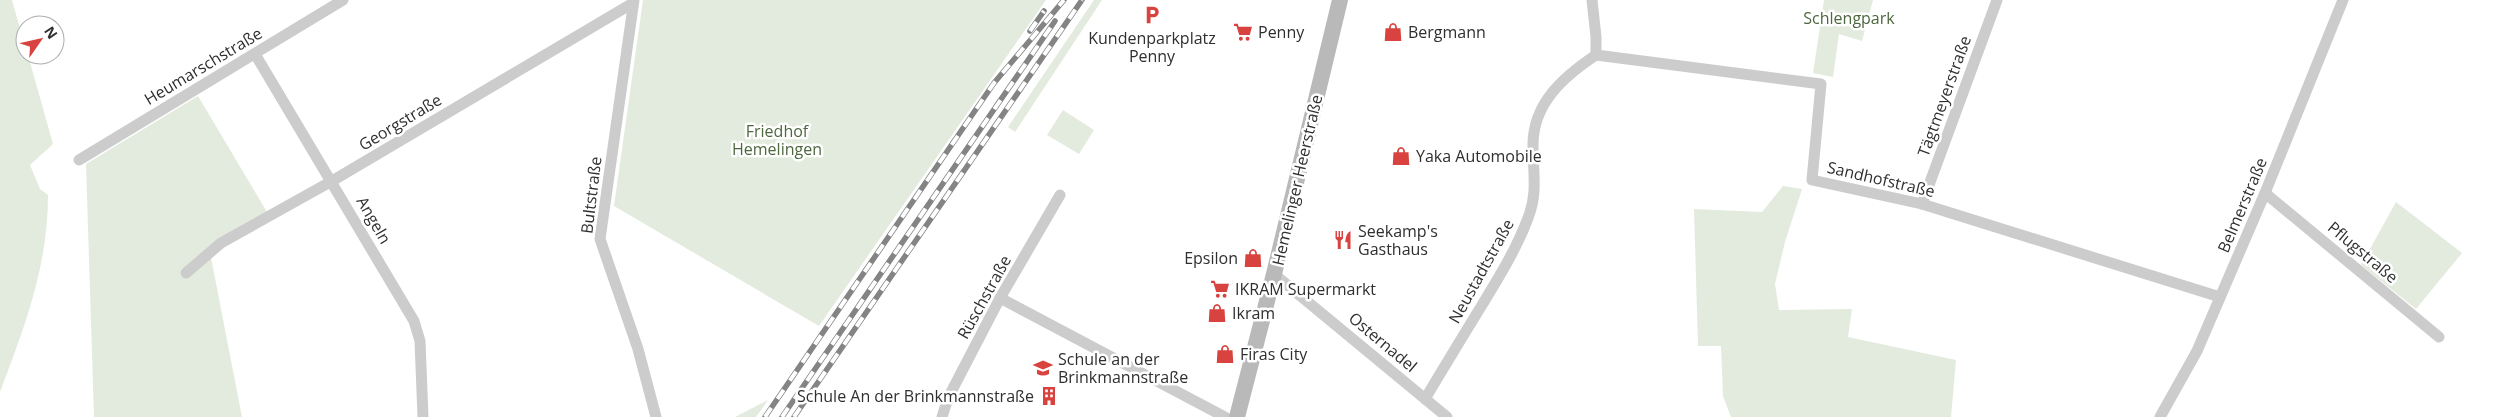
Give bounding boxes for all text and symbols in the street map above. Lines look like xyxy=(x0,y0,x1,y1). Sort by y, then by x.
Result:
parking icon: Kundenparkplatz Penny xyxy=(1141,4,1163,26)
park label: Schlengpark xyxy=(1803,7,1895,29)
north arrow xyxy=(15,15,65,65)
supermarket icon: Penny xyxy=(1232,21,1254,43)
place label: Penny xyxy=(1258,21,1305,43)
shop icon: Bergmann xyxy=(1382,21,1404,43)
place label: Bergmann xyxy=(1408,21,1486,43)
text: N xyxy=(40,22,62,42)
street label: Heumarschstraße xyxy=(140,22,266,110)
place label: Kundenparkplatz Penny xyxy=(1088,27,1216,67)
street label: Tägtmeyerstraße xyxy=(1912,32,1976,159)
street label: Georgstraße xyxy=(354,89,446,155)
street label: Hemelinger Heerstraße xyxy=(1267,92,1327,268)
park label: Friedhof Hemelingen xyxy=(732,120,822,160)
shop icon: Yaka Automobile xyxy=(1390,145,1412,167)
place label: Yaka Automobile xyxy=(1416,145,1542,167)
street label: Belmerstraße xyxy=(2212,154,2272,256)
street label: Bultstraße xyxy=(575,155,607,235)
street label: Sandhofstraße xyxy=(1825,156,1937,202)
street label: Angeln xyxy=(352,192,396,248)
street label: Neustadtstraße xyxy=(1443,215,1519,327)
street label: Pflugstraße xyxy=(2323,216,2403,288)
place label: Seekamp's Gasthaus xyxy=(1358,220,1438,260)
restaurant icon: Seekamp's Gasthaus xyxy=(1332,229,1354,251)
place label: Epsilon xyxy=(1184,247,1238,269)
shop icon: Epsilon xyxy=(1242,247,1264,269)
street label: Rüschstraße xyxy=(952,251,1016,343)
supermarket icon: IKRAM Supermarkt xyxy=(1209,278,1231,300)
place label: IKRAM Supermarkt xyxy=(1235,278,1376,300)
shop icon: Ikram xyxy=(1206,302,1228,324)
place label: Ikram xyxy=(1232,302,1275,324)
street label: Osternadel xyxy=(1344,307,1422,377)
shop icon: Firas City xyxy=(1214,343,1236,365)
place label: Firas City xyxy=(1240,343,1308,365)
place label: Schule an der Brinkmannstraße xyxy=(1058,348,1188,388)
school or university icon: Schule an der Brinkmannstraße xyxy=(1032,357,1054,379)
place label: Schule An der Brinkmannstraße xyxy=(797,385,1034,407)
building icon: Schule An der Brinkmannstraße xyxy=(1038,385,1060,407)

